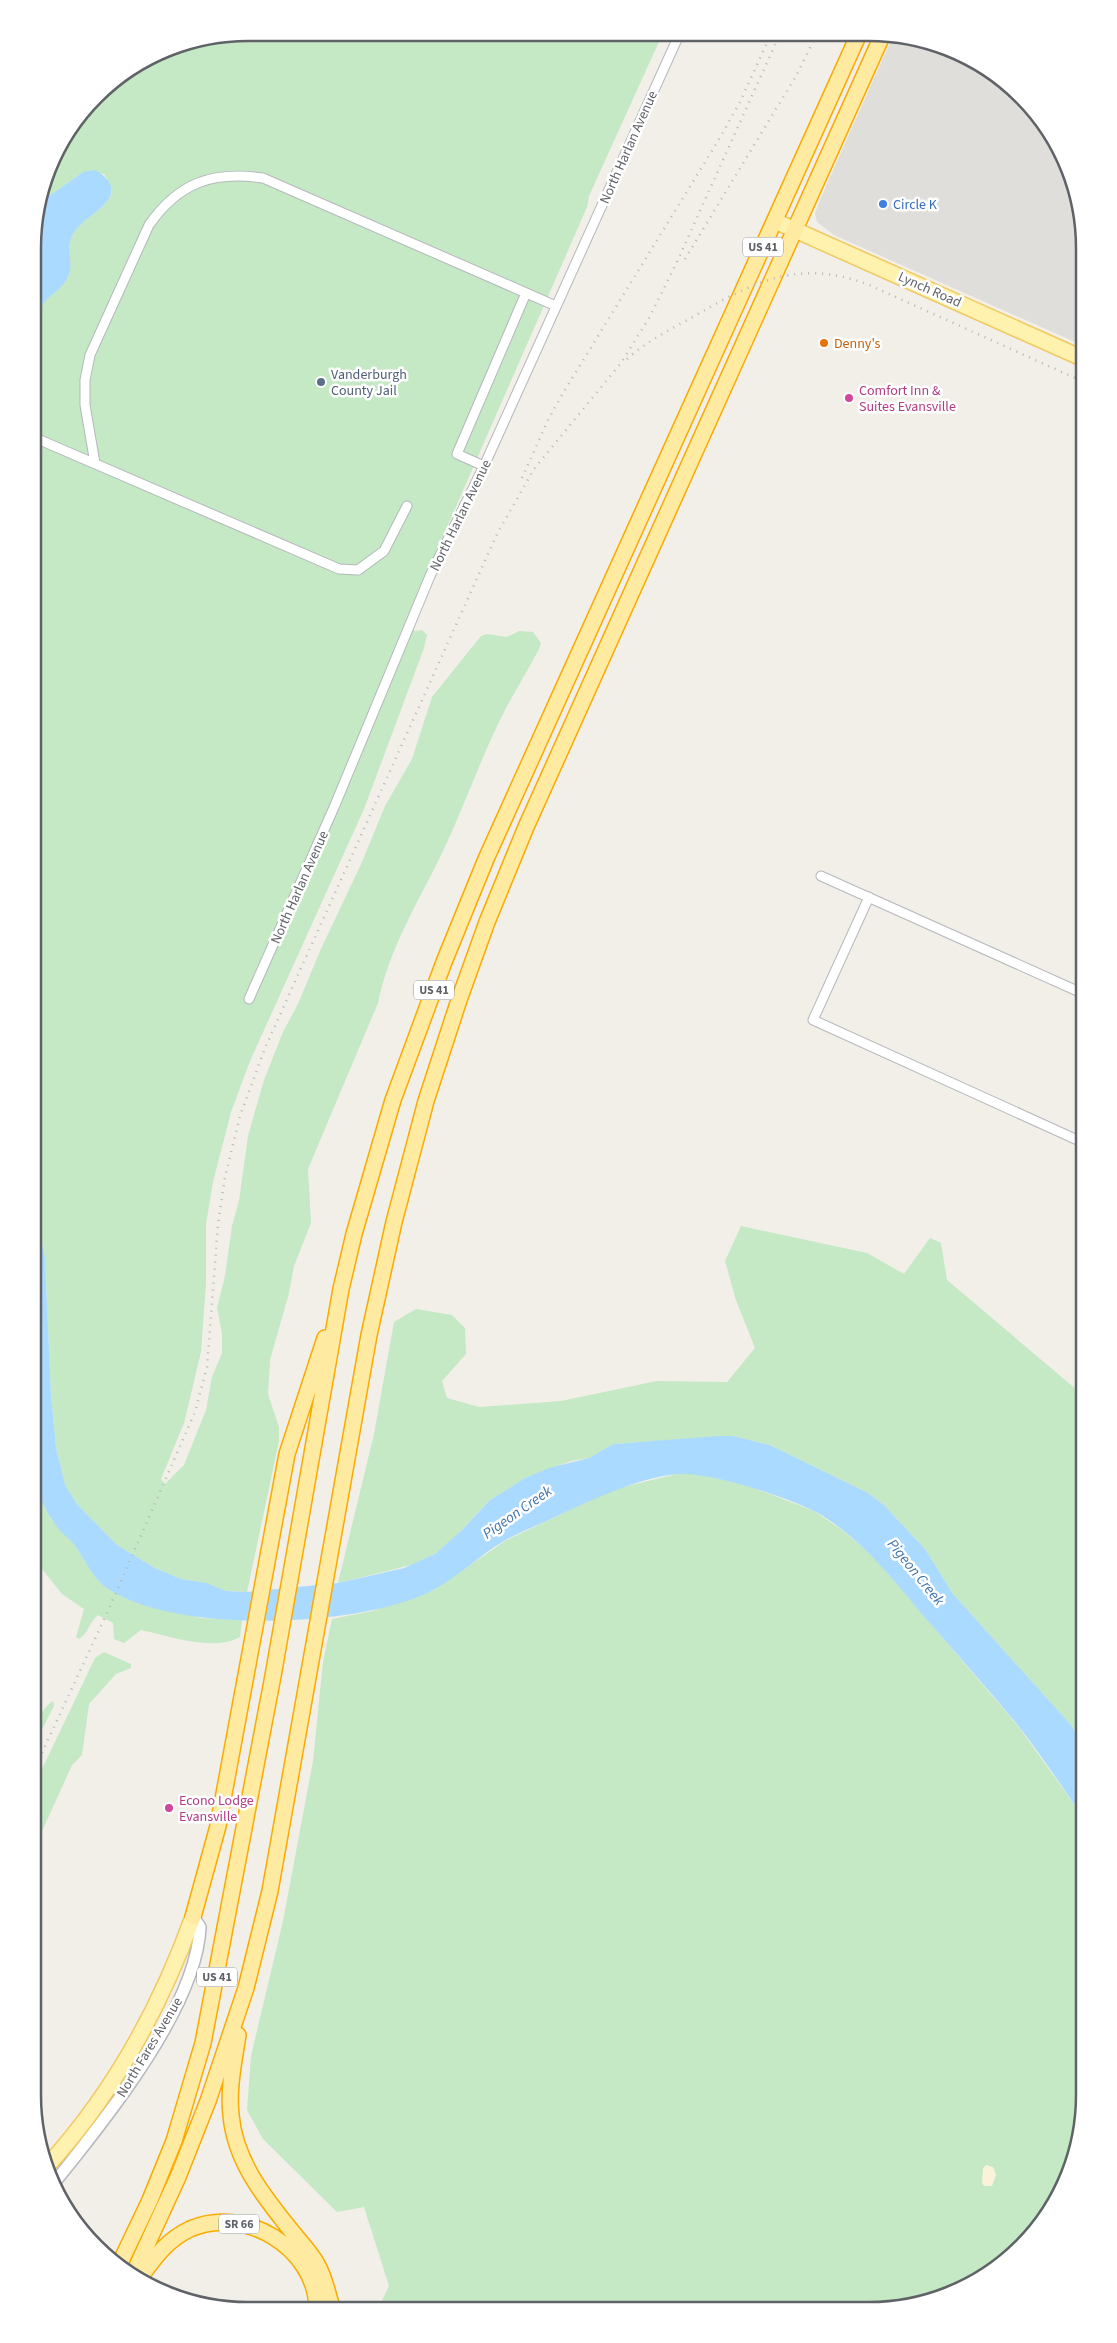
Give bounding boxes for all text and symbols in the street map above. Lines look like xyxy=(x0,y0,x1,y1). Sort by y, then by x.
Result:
street label: North Harlan Avenue xyxy=(595,88,663,207)
place label: Circle K xyxy=(893,195,938,215)
marker: Circle K xyxy=(877,198,889,210)
road number: US 41 xyxy=(743,238,783,256)
street label: Lynch Road xyxy=(895,267,964,313)
place label: Denny's xyxy=(834,334,881,354)
marker: Denny's xyxy=(818,337,830,349)
place label: Vanderburgh County Jail xyxy=(331,365,407,401)
marker: Vanderburgh County Jail xyxy=(315,376,327,388)
place label: Comfort Inn & Suites Evansville xyxy=(859,381,956,417)
marker: Comfort Inn & Suites Evansville xyxy=(843,392,855,404)
street label: North Harlan Avenue xyxy=(425,456,497,575)
street label: North Harlan Avenue xyxy=(266,828,334,947)
road number: US 41 xyxy=(414,980,454,1000)
water label: Pigeon Creek xyxy=(478,1480,557,1544)
water label: Pigeon Creek xyxy=(882,1534,950,1611)
place label: Econo Lodge Evansville xyxy=(179,1791,254,1827)
marker: Econo Lodge Evansville xyxy=(163,1802,175,1814)
road number: US 41 xyxy=(197,1968,237,1986)
street label: North Fares Avenue xyxy=(112,1994,188,2101)
road number: SR 66 xyxy=(219,2214,259,2234)

